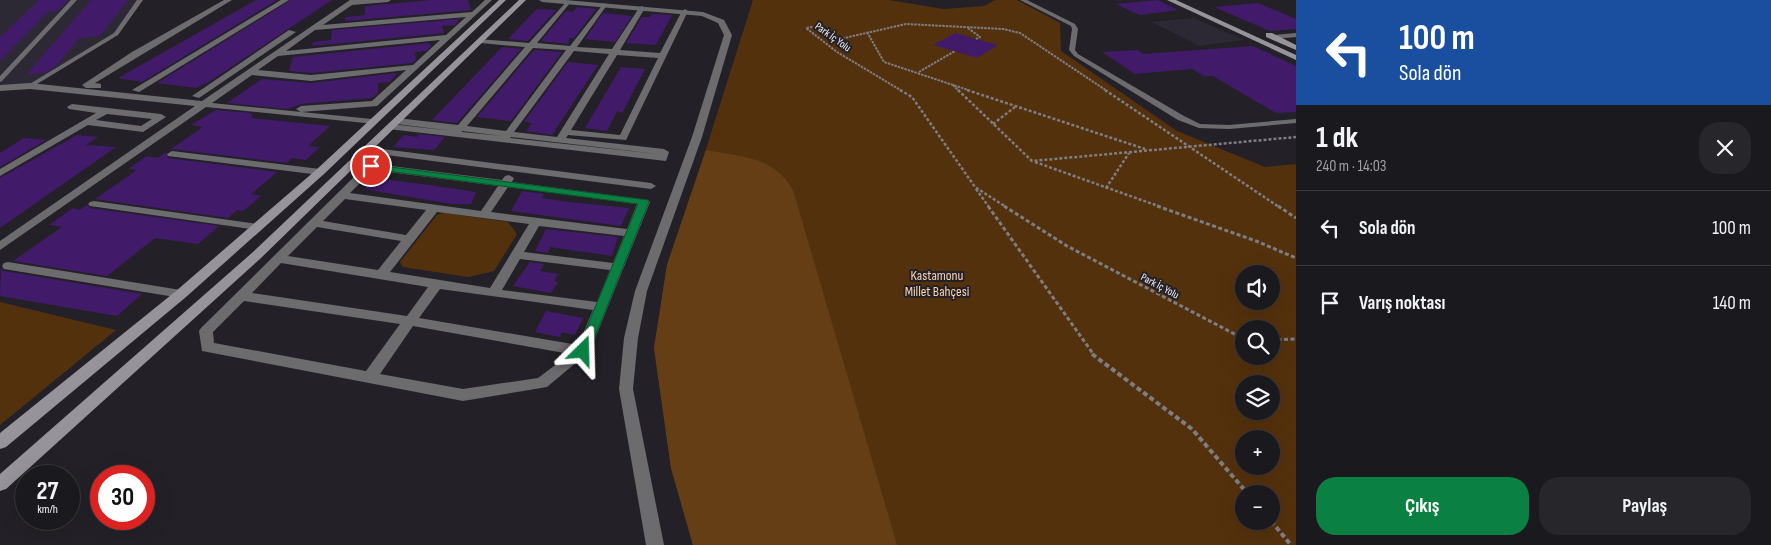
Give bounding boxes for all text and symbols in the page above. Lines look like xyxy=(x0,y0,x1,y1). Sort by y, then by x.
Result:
text: 100 m xyxy=(1399,17,1475,60)
street label: Park İç Yolu xyxy=(812,19,854,55)
icon: left xyxy=(1316,20,1381,85)
text: Sola dön xyxy=(1399,60,1461,87)
text: 1 dk xyxy=(1316,120,1358,156)
button: close xyxy=(1699,122,1751,174)
pin xyxy=(350,145,392,187)
icon: arrive xyxy=(357,152,385,180)
text: 240 m · 14:03 xyxy=(1316,157,1387,176)
icon: left xyxy=(1316,214,1344,242)
text: Sola dön xyxy=(1359,217,1415,240)
text: 100 m xyxy=(1712,217,1751,240)
map controls xyxy=(1235,265,1280,530)
button: sound xyxy=(1235,265,1280,310)
park label: Kastamonu Millet Bahçesi xyxy=(905,267,969,300)
street label: Park İç Yolu xyxy=(1139,270,1182,302)
icon: arrive xyxy=(1316,289,1344,317)
text: Varış noktası xyxy=(1359,292,1445,315)
text: 140 m xyxy=(1713,292,1751,315)
button: search xyxy=(1235,320,1280,365)
position arrow xyxy=(556,324,608,376)
button: layers xyxy=(1235,375,1280,420)
button: + xyxy=(1235,430,1280,475)
speed limit sign: 30 xyxy=(90,465,155,530)
text: 27 xyxy=(37,476,58,507)
button: Çıkış xyxy=(1316,477,1529,535)
button: Paylaş xyxy=(1539,477,1751,535)
button: − xyxy=(1235,485,1280,530)
text: km/h xyxy=(37,502,58,517)

